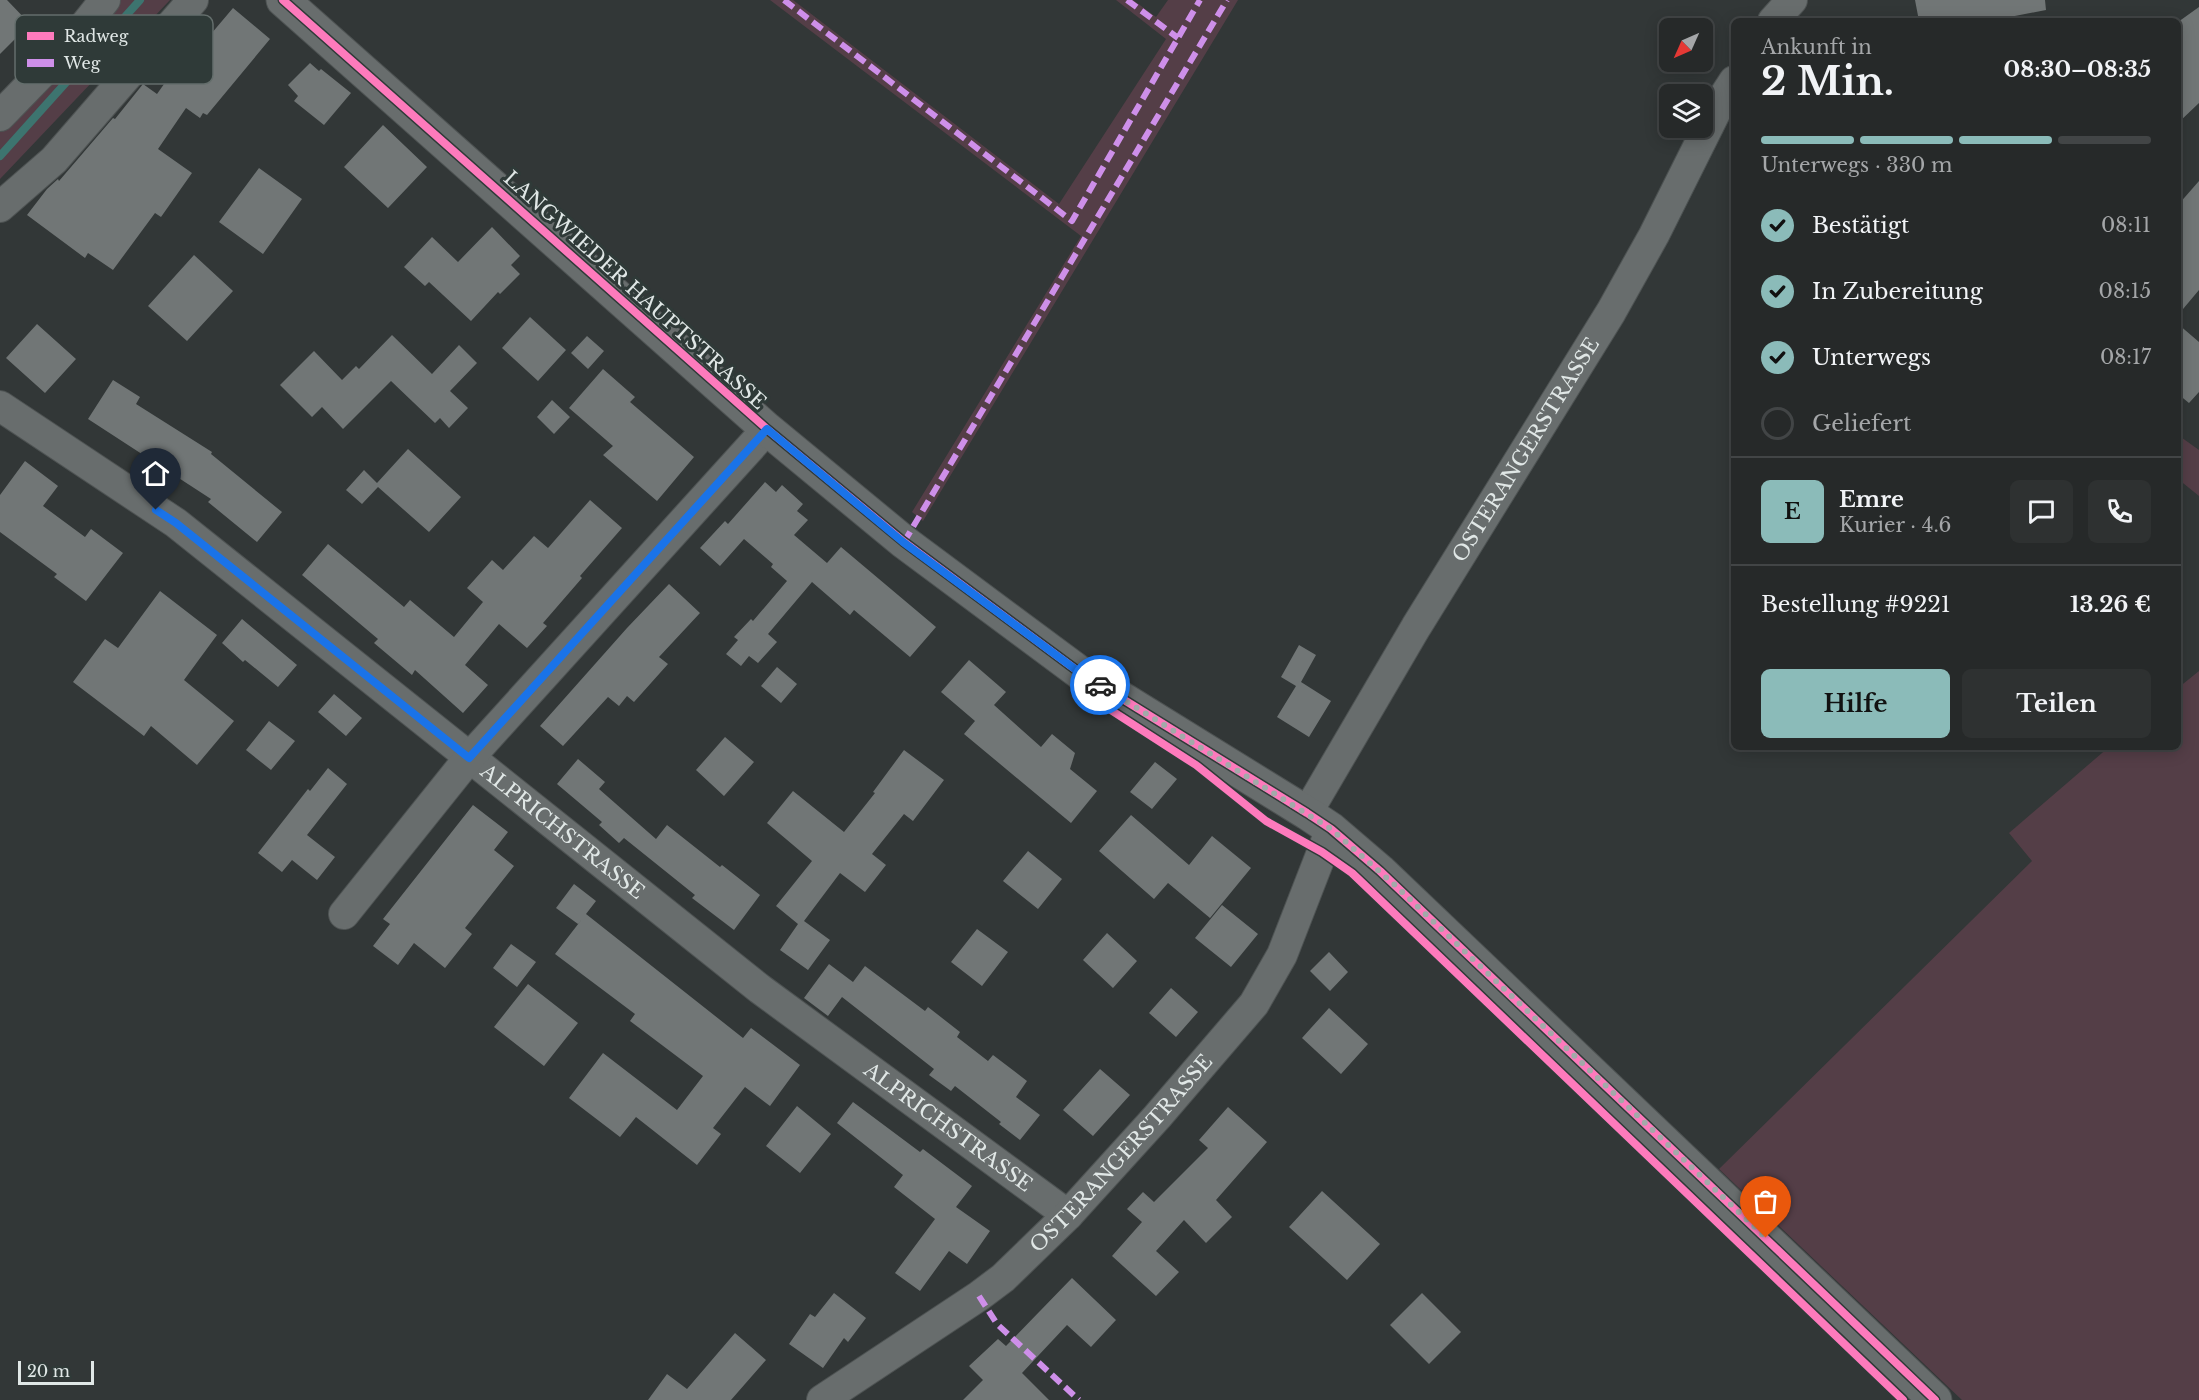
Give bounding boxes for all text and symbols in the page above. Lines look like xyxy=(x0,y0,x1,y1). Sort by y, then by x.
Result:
legend xyxy=(15,15,213,84)
north arrow xyxy=(1659,18,1713,72)
map controls xyxy=(1659,18,1713,138)
text: Radweg xyxy=(64,26,129,46)
text: Ankunft in xyxy=(1761,35,1872,59)
text: Weg xyxy=(63,53,101,73)
text: 08:30–08:35 xyxy=(2004,56,2151,83)
text: 2 Min. xyxy=(1761,57,1894,106)
button: layers xyxy=(1659,84,1713,138)
text: Unterwegs · 330 m xyxy=(1761,153,1952,177)
street label: LANGWIEDER HAUPTSTRASSE xyxy=(499,166,771,414)
icon: check xyxy=(1761,209,1794,242)
text: Bestätigt xyxy=(1812,212,1909,239)
text: 08:11 xyxy=(2101,213,2151,237)
icon: check xyxy=(1761,275,1794,308)
text: In Zubereitung xyxy=(1812,278,1983,305)
text: 08:15 xyxy=(2099,279,2151,303)
street label: OSTERANGERSTRASSE xyxy=(1447,333,1604,566)
icon: check xyxy=(1761,341,1794,374)
text: Unterwegs xyxy=(1812,344,1931,371)
text: 08:17 xyxy=(2100,345,2151,369)
text: Geliefert xyxy=(1812,410,1911,437)
pin xyxy=(130,448,181,510)
icon: home xyxy=(139,457,172,490)
button: chat xyxy=(2010,480,2073,543)
button: phone xyxy=(2088,480,2151,543)
text: Emre xyxy=(1839,486,1904,513)
text: E xyxy=(1784,498,1801,525)
text: Kurier · 4.6 xyxy=(1839,513,1951,537)
text: Bestellung #9221 xyxy=(1761,591,1951,618)
text: 13.26 € xyxy=(2070,591,2151,618)
courier xyxy=(1070,655,1130,715)
icon: car xyxy=(1084,669,1117,702)
button: Hilfe xyxy=(1761,669,1950,738)
button: Teilen xyxy=(1962,669,2151,738)
street label: ALPRICHSTRASSE xyxy=(475,758,649,904)
street label: OSTERANGERSTRASSE xyxy=(1025,1050,1217,1257)
street label: ALPRICHSTRASSE xyxy=(859,1057,1037,1197)
pin xyxy=(1740,1176,1791,1238)
icon: bag xyxy=(1749,1185,1782,1218)
scale bar xyxy=(18,1358,94,1386)
text: 20 m xyxy=(27,1361,70,1381)

